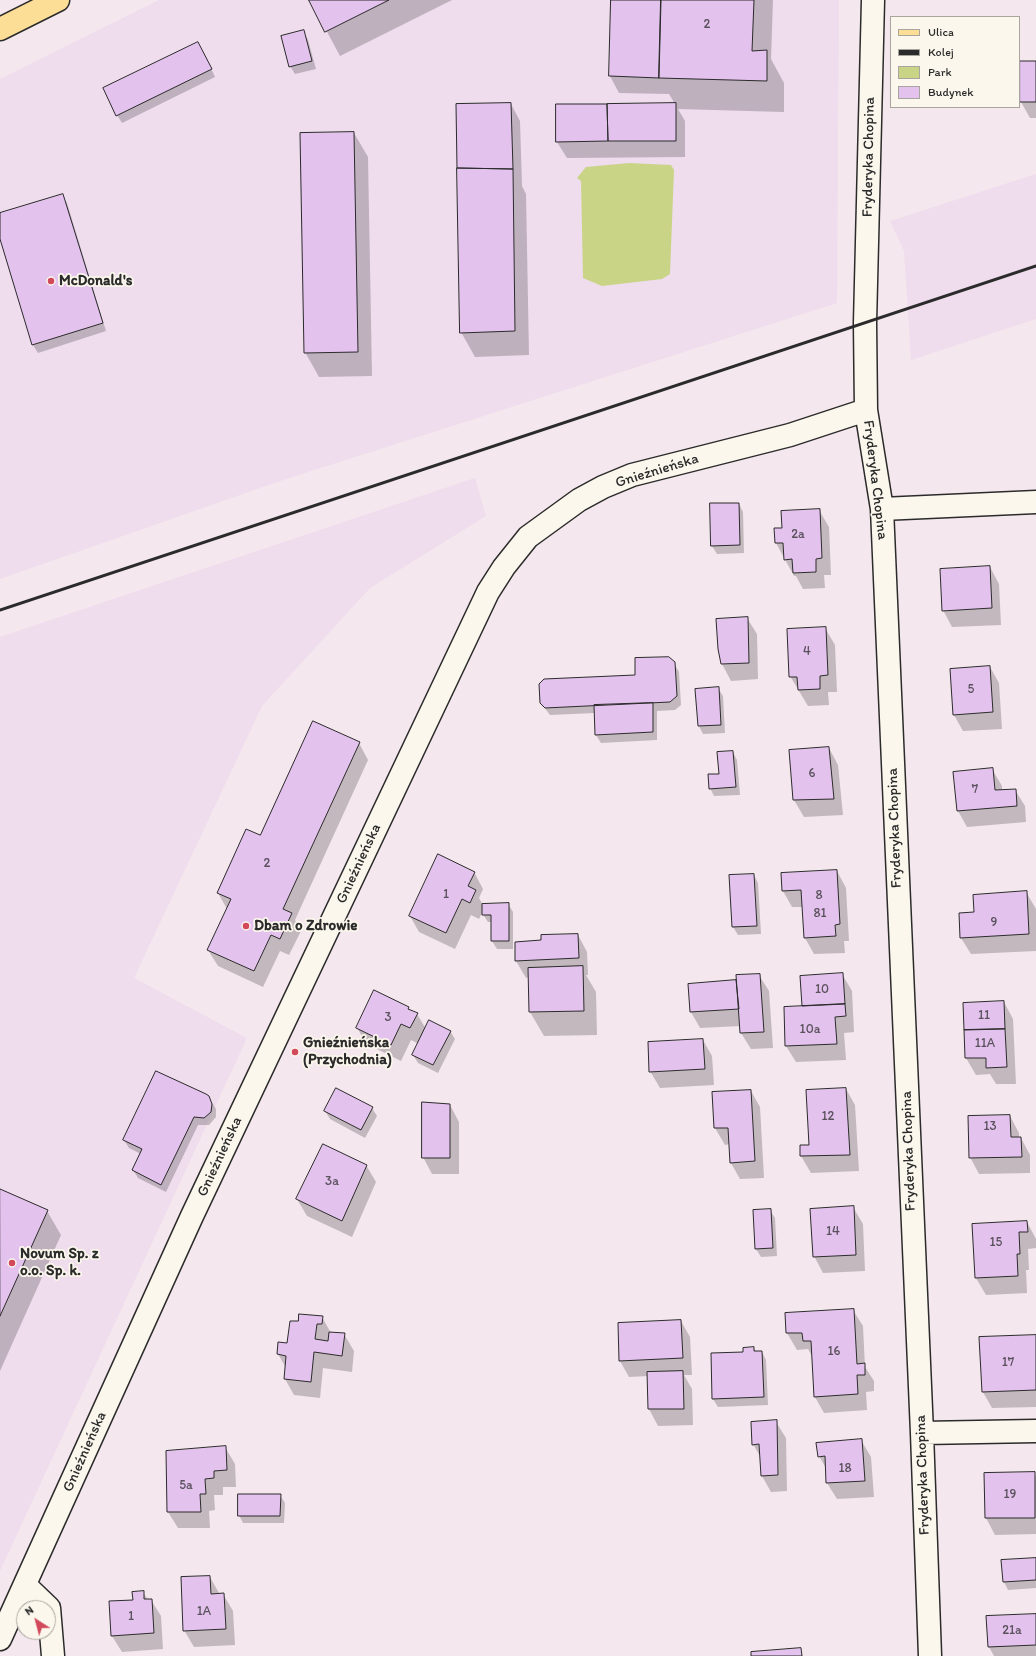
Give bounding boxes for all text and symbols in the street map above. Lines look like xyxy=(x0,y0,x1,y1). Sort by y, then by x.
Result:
legend xyxy=(890,16,1020,108)
house number: 2 xyxy=(704,17,710,33)
text: Ulica xyxy=(928,25,954,39)
text: Kolej xyxy=(928,45,954,59)
text: Park xyxy=(928,65,952,79)
text: Budynek xyxy=(928,85,973,99)
street label: Fryderyka Chopina xyxy=(859,97,879,217)
place label: McDonald's xyxy=(59,272,132,290)
marker: McDonald's xyxy=(46,276,56,286)
street label: Fryderyka Chopina xyxy=(859,419,891,541)
street label: Gnieźnieńska xyxy=(613,450,701,492)
house number: 2a xyxy=(791,527,805,543)
house number: 4 xyxy=(803,644,811,660)
house number: 5 xyxy=(968,682,974,698)
house number: 6 xyxy=(809,766,815,782)
street label: Fryderyka Chopina xyxy=(884,768,906,888)
house number: 7 xyxy=(972,782,978,798)
street label: Gnieźnieńska xyxy=(333,821,385,907)
house number: 2 xyxy=(264,856,270,872)
house number: 1 xyxy=(443,887,449,903)
house number: 8 xyxy=(815,888,823,904)
house number: 81 xyxy=(813,906,827,922)
house number: 9 xyxy=(991,915,997,931)
place label: Dbam o Zdrowie xyxy=(254,917,357,935)
marker: Dbam o Zdrowie xyxy=(241,921,251,931)
house number: 10 xyxy=(815,982,829,998)
house number: 11 xyxy=(978,1008,990,1024)
house number: 3 xyxy=(384,1010,392,1026)
house number: 10a xyxy=(800,1022,820,1038)
place label: Gnieźnieńska (Przychodnia) xyxy=(303,1034,392,1069)
house number: 11A xyxy=(975,1036,995,1052)
marker: Gnieźnieńska (Przychodnia) xyxy=(290,1047,300,1057)
street label: Fryderyka Chopina xyxy=(898,1091,920,1211)
house number: 12 xyxy=(822,1109,834,1125)
street label: Gnieźnieńska xyxy=(194,1114,246,1200)
house number: 13 xyxy=(983,1119,997,1135)
house number: 3a xyxy=(325,1174,339,1190)
house number: 14 xyxy=(826,1224,840,1240)
house number: 15 xyxy=(990,1235,1002,1251)
place label: Novum Sp. z o.o. Sp. k. xyxy=(20,1245,99,1280)
marker: Novum Sp. z o.o. Sp. k. xyxy=(7,1258,17,1268)
house number: 16 xyxy=(828,1344,840,1360)
house number: 17 xyxy=(1002,1355,1014,1371)
street label: Gnieźnieńska xyxy=(59,1409,111,1495)
street label: Fryderyka Chopina xyxy=(912,1415,934,1535)
house number: 18 xyxy=(838,1461,852,1477)
house number: 5a xyxy=(179,1478,193,1494)
house number: 19 xyxy=(1004,1487,1016,1503)
north arrow xyxy=(16,1600,56,1640)
text: N xyxy=(22,1603,36,1618)
house number: 1A xyxy=(197,1604,211,1620)
house number: 1 xyxy=(128,1609,134,1625)
house number: 21a xyxy=(1002,1623,1022,1639)

